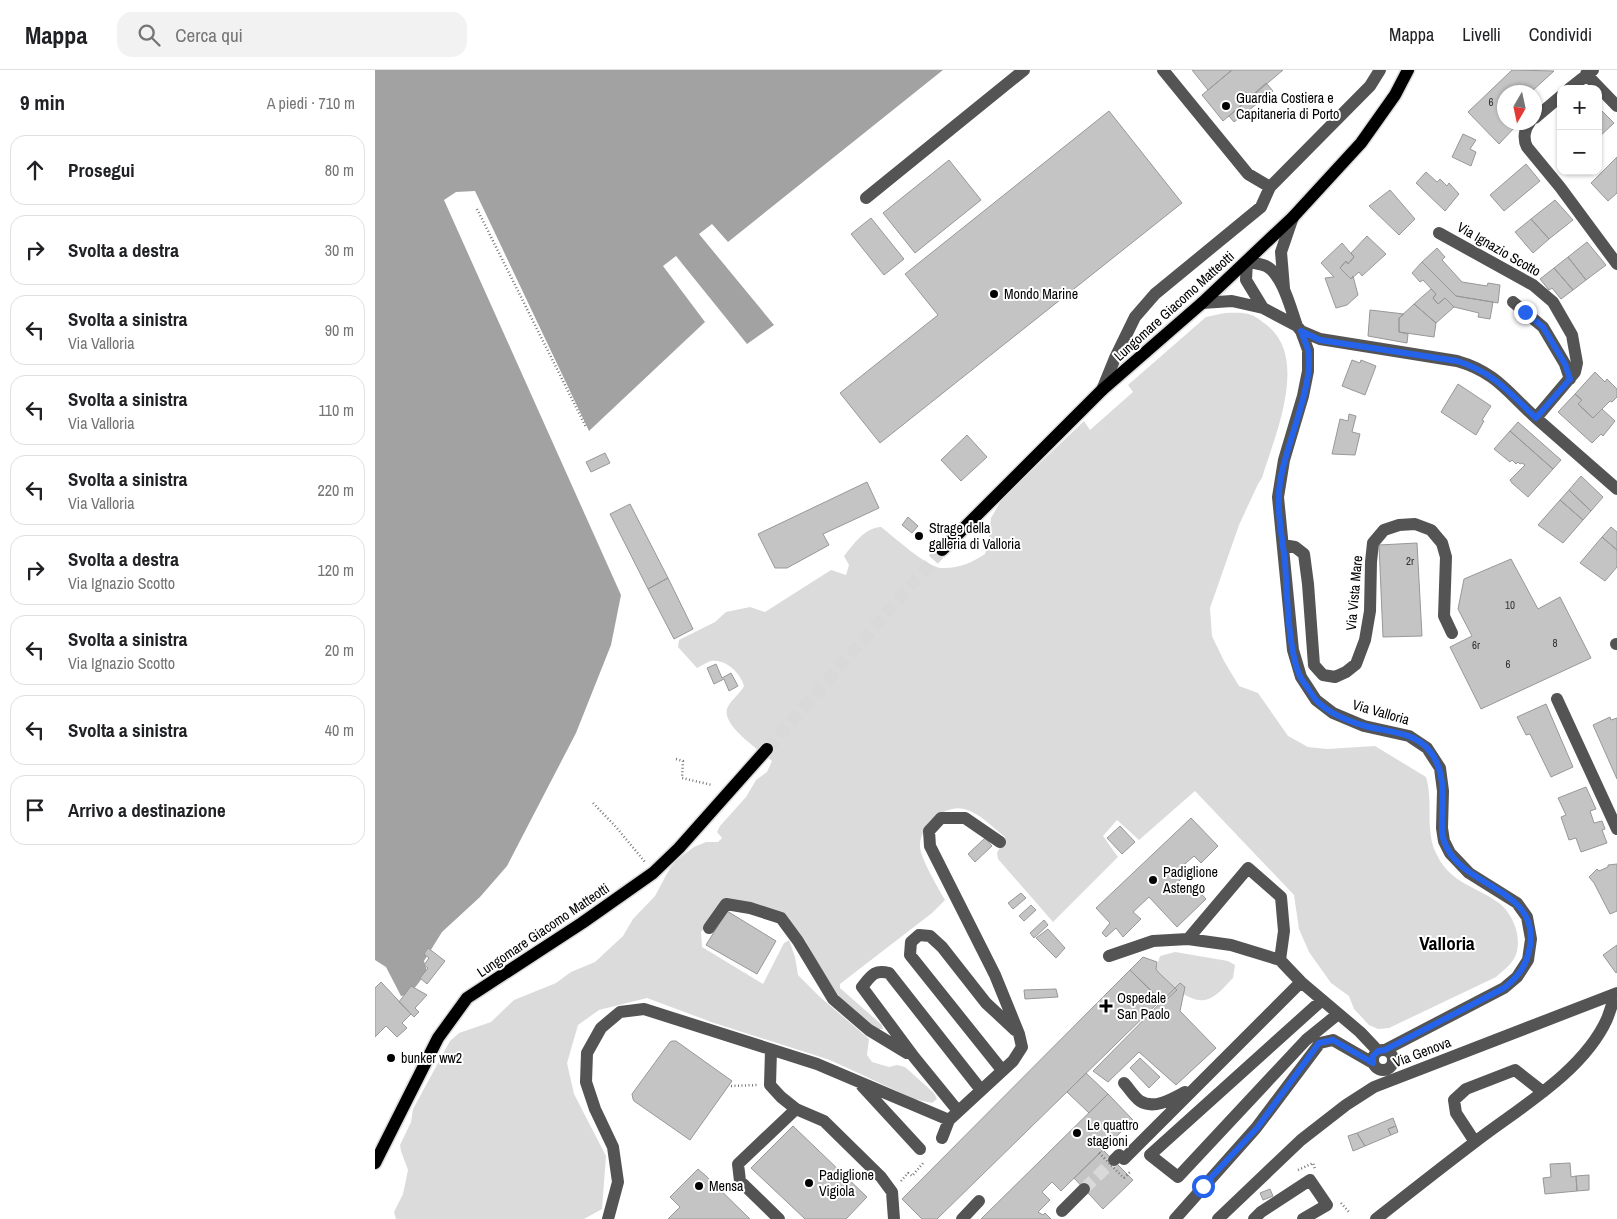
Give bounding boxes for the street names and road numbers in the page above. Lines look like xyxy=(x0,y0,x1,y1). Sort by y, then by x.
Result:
street label: Via Ignazio Scotto xyxy=(1454,218,1544,280)
street label: Lungomare Giacomo Matteotti xyxy=(1110,247,1238,365)
street label: Via Vista Mare xyxy=(1342,555,1366,631)
street label: Via Valloria xyxy=(1350,695,1412,729)
street label: Lungomare Giacomo Matteotti xyxy=(473,879,613,981)
street label: Via Genova xyxy=(1391,1033,1454,1071)

